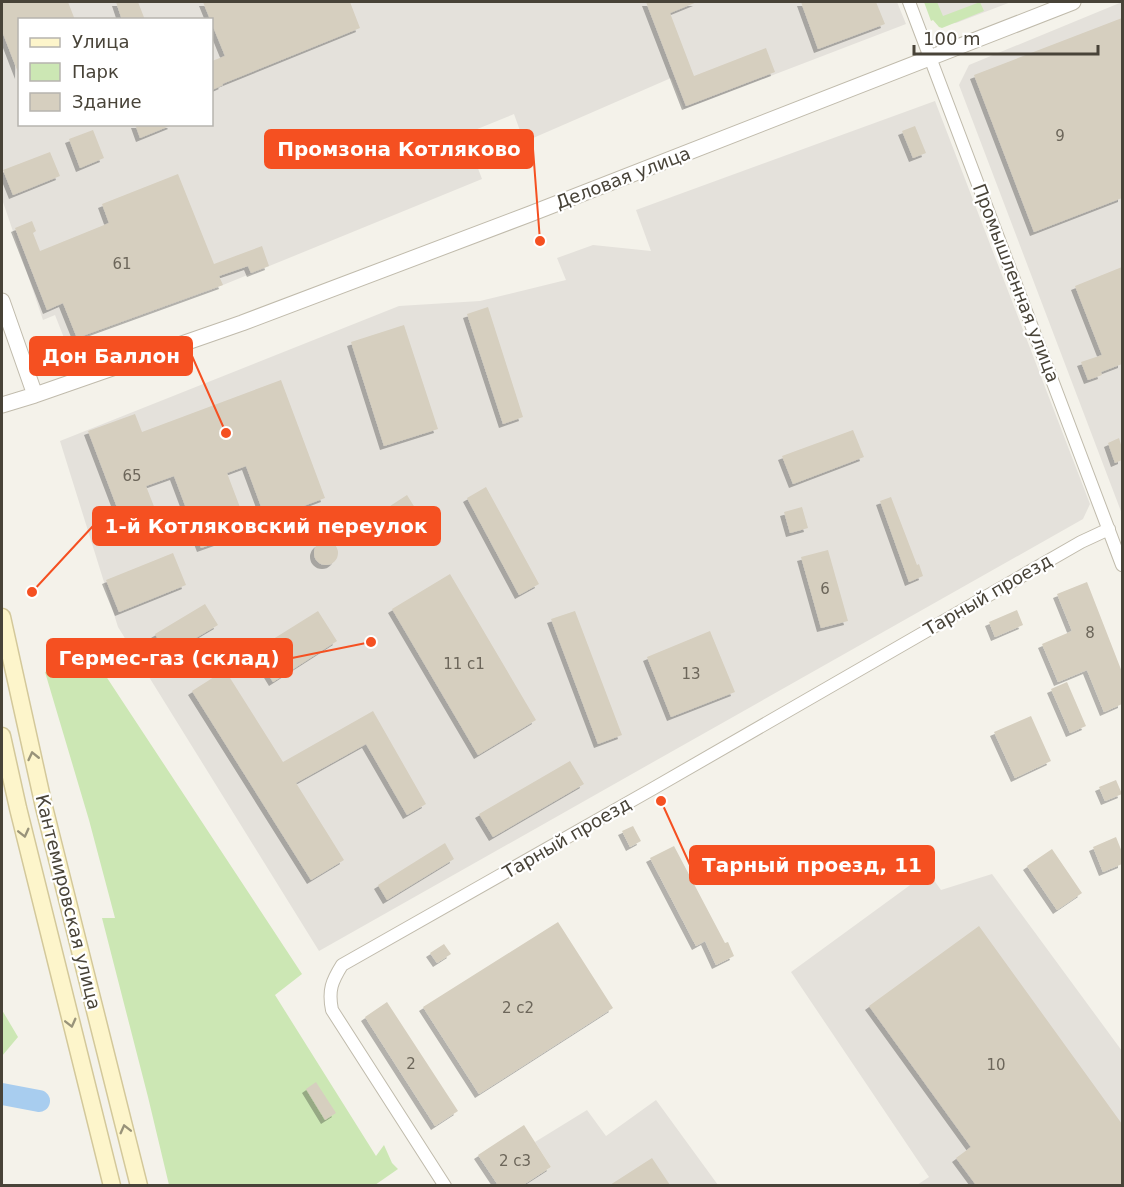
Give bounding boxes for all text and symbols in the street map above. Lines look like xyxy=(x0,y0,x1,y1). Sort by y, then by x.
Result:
legend xyxy=(18,18,213,126)
scale bar xyxy=(914,18,1098,56)
text: 100 m xyxy=(923,28,981,49)
text: Улица xyxy=(72,31,129,52)
text: Парк xyxy=(72,61,119,82)
text: Здание xyxy=(72,91,142,112)
house number: 9 xyxy=(1055,127,1065,145)
callout: Промзона Котляково xyxy=(265,130,533,168)
text: Промзона Котляково xyxy=(277,137,521,161)
street label: Деловая улица xyxy=(552,142,693,213)
street label: Промышленная улица xyxy=(969,181,1064,385)
house number: 61 xyxy=(112,255,132,273)
callout: Дон Баллон xyxy=(30,337,192,375)
text: Дон Баллон xyxy=(42,344,180,368)
house number: 65 xyxy=(122,467,142,485)
callout: 1-й Котляковский переулок xyxy=(93,507,440,545)
text: 1-й Котляковский переулок xyxy=(104,514,428,538)
street label: Тарный проезд xyxy=(919,549,1055,640)
house number: 6 xyxy=(820,580,830,598)
house number: 8 xyxy=(1085,624,1095,642)
callout: Гермес-газ (склад) xyxy=(47,639,292,677)
text: Гермес-газ (склад) xyxy=(58,646,280,670)
house number: 11 с1 xyxy=(443,655,485,673)
house number: 13 xyxy=(681,665,701,683)
one-way arrow xyxy=(27,751,40,761)
street label: Кантемировская улица xyxy=(32,792,105,1012)
street label: Тарный проезд xyxy=(498,792,634,883)
one-way arrow xyxy=(17,828,30,838)
callout: Тарный проезд, 11 xyxy=(690,846,934,884)
text: Тарный проезд, 11 xyxy=(702,853,922,877)
house number: 2 с2 xyxy=(502,999,534,1017)
one-way arrow xyxy=(64,1018,77,1028)
house number: 2 xyxy=(406,1055,416,1073)
house number: 10 xyxy=(986,1056,1006,1074)
one-way arrow xyxy=(119,1124,132,1134)
house number: 2 с3 xyxy=(499,1152,531,1170)

